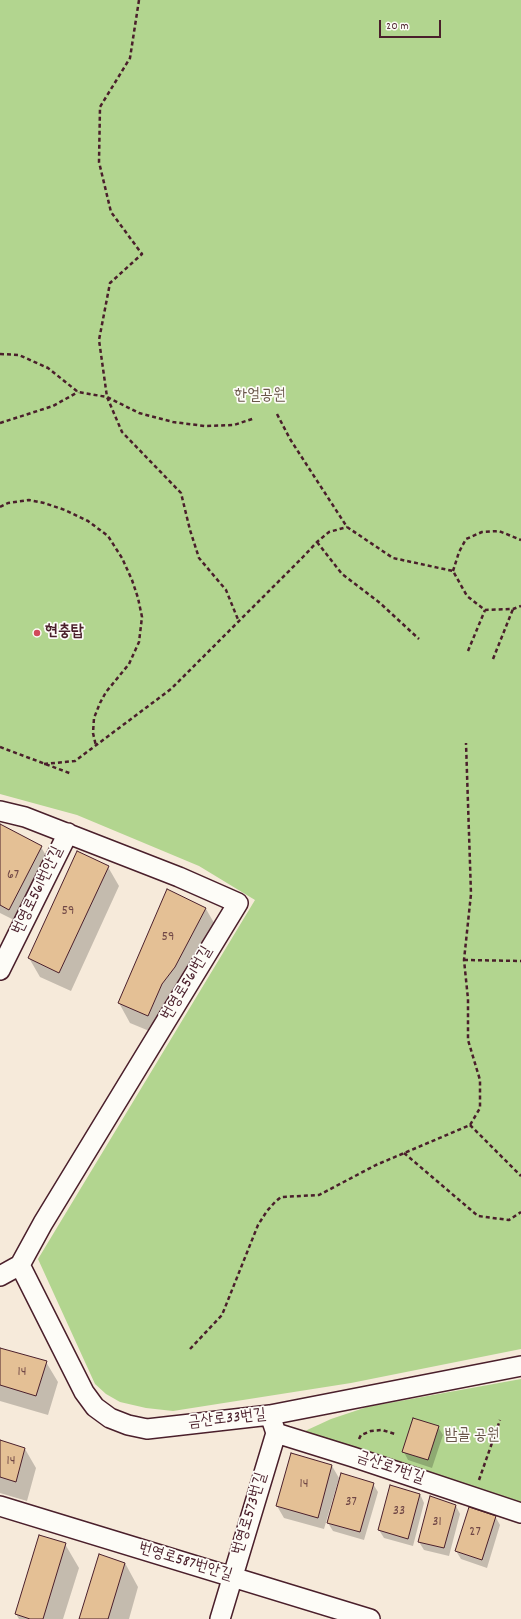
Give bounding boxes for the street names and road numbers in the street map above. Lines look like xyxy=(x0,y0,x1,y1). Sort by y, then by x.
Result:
street label: 번영로561번안길 xyxy=(9,844,69,938)
street label: 번영로561번길 xyxy=(158,943,218,1025)
street label: 금산로33번길 xyxy=(187,1406,267,1434)
street label: 금산로7번길 xyxy=(354,1448,426,1490)
street label: 번영로573번길 xyxy=(229,1471,273,1557)
street label: 번영로587번안길 xyxy=(136,1540,234,1586)

